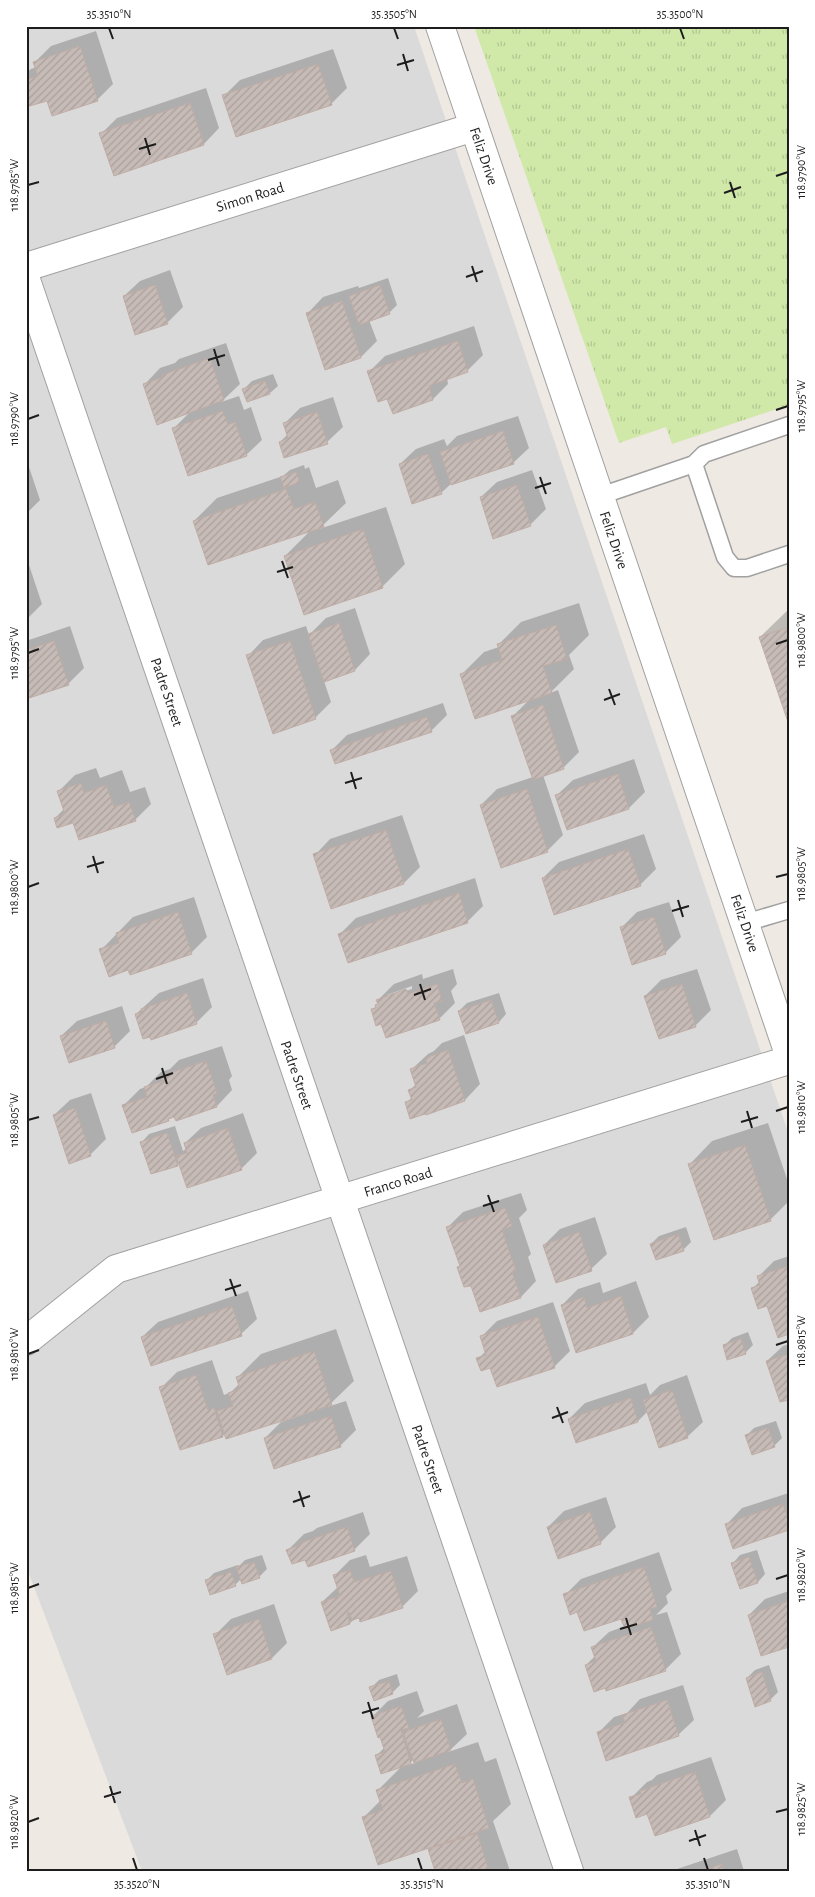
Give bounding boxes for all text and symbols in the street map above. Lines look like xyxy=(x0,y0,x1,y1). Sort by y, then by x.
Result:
text: 35.3510°N xyxy=(87,8,131,20)
text: 35.3505°N xyxy=(371,8,417,20)
text: 35.3500°N xyxy=(656,8,704,20)
street label: Feliz Drive xyxy=(467,125,500,187)
text: 118.9790°W xyxy=(795,145,807,199)
text: 118.9785°W xyxy=(8,159,20,211)
street label: Simon Road xyxy=(214,180,286,215)
text: 118.9795°W xyxy=(795,380,807,432)
text: 118.9790°W xyxy=(8,392,20,446)
street label: Feliz Drive xyxy=(597,509,630,571)
text: 118.9800°W xyxy=(795,612,807,668)
text: 118.9795°W xyxy=(8,627,20,679)
street label: Padre Street xyxy=(148,656,185,729)
text: 118.9805°W xyxy=(795,847,807,901)
text: 118.9800°W xyxy=(8,859,20,915)
street label: Feliz Drive xyxy=(728,892,761,954)
street label: Padre Street xyxy=(278,1039,315,1112)
text: 118.9810°W xyxy=(795,1080,807,1133)
text: 118.9805°W xyxy=(8,1093,20,1147)
street label: Franco Road xyxy=(362,1165,434,1200)
text: 118.9815°W xyxy=(795,1315,807,1367)
text: 118.9810°W xyxy=(8,1327,20,1380)
street label: Padre Street xyxy=(409,1423,446,1496)
text: 118.9820°W xyxy=(795,1548,807,1602)
text: 118.9815°W xyxy=(8,1562,20,1614)
text: 118.9825°W xyxy=(795,1782,807,1835)
text: 118.9820°W xyxy=(8,1795,20,1849)
text: 35.3520°N xyxy=(114,1878,160,1890)
text: 35.3515°N xyxy=(400,1878,444,1890)
text: 35.3510°N xyxy=(686,1878,730,1890)

